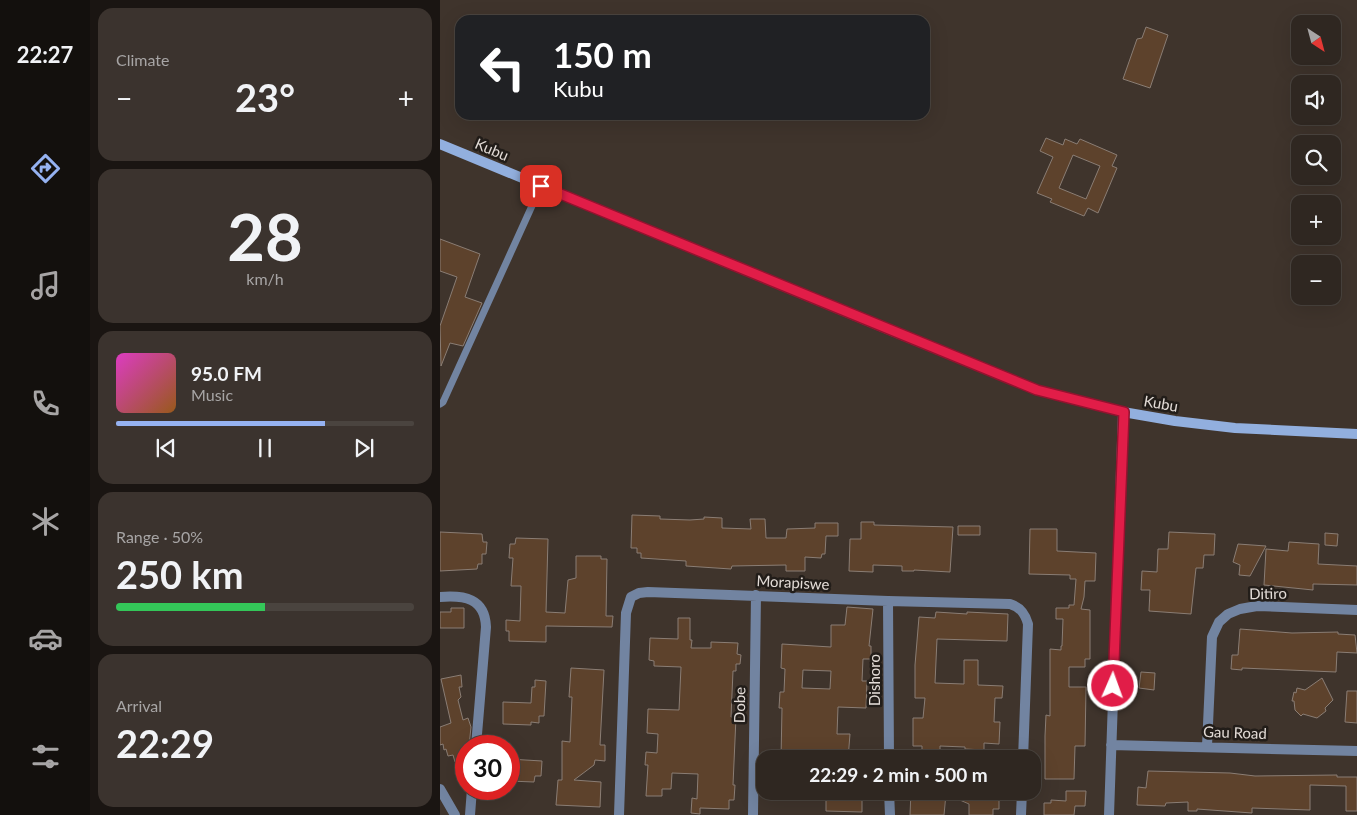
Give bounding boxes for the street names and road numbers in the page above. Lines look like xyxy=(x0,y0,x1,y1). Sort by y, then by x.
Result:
street label: Kubu xyxy=(473,134,511,164)
street label: Kubu xyxy=(1142,391,1180,415)
street label: Morapiswe xyxy=(756,571,830,593)
street label: Ditiro xyxy=(1249,584,1287,602)
street label: Dishoro xyxy=(865,654,883,706)
street label: Dobe xyxy=(730,687,748,723)
street label: Gau Road xyxy=(1203,722,1267,742)

